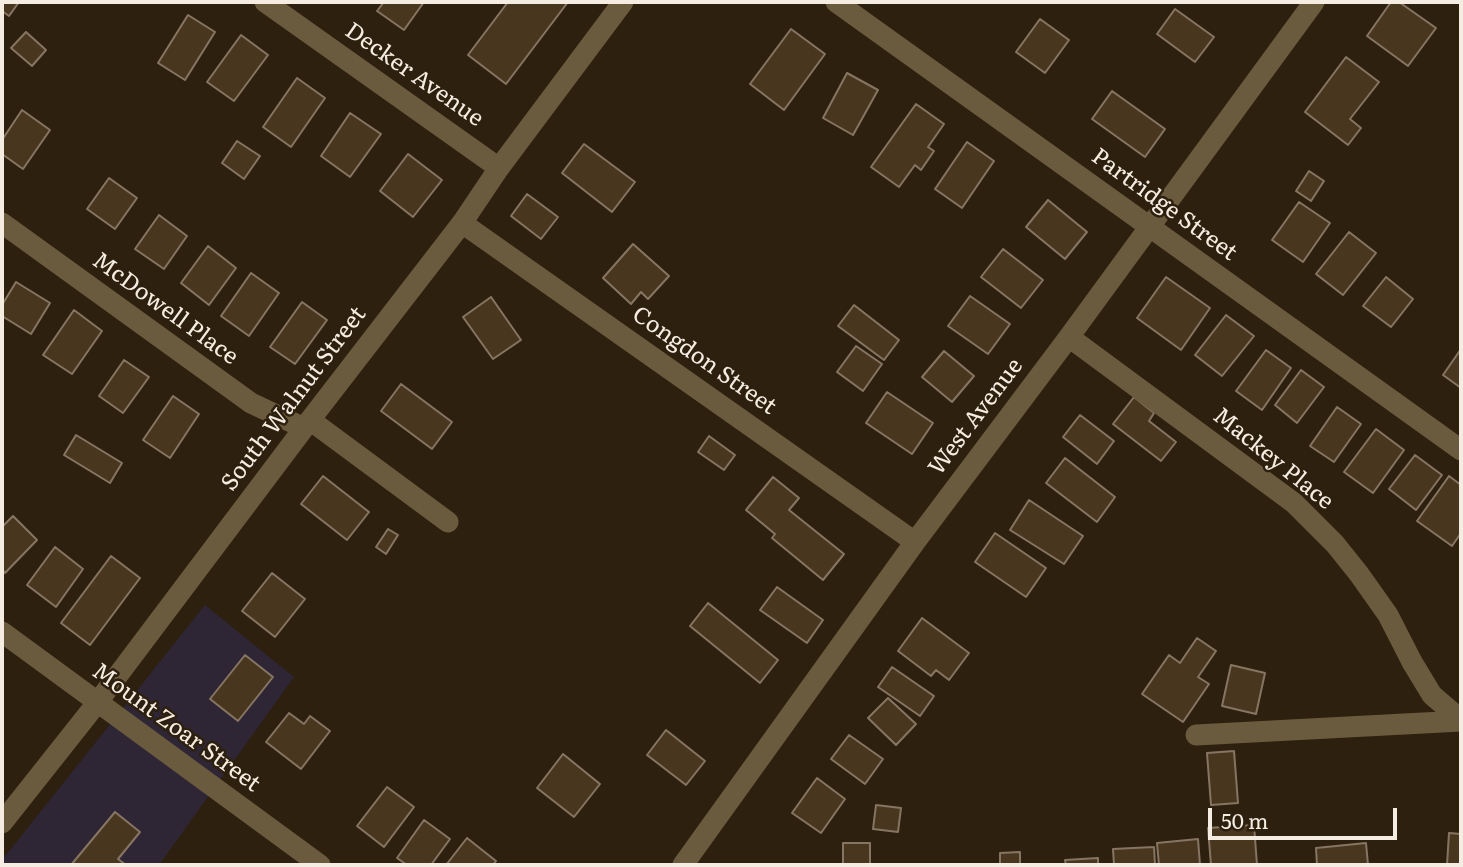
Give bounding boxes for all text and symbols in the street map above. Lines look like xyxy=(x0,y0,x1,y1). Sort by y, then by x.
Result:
street label: Decker Avenue xyxy=(340,17,488,133)
street label: Partridge Street xyxy=(1086,143,1242,267)
street label: McDowell Place xyxy=(87,247,243,371)
street label: Congdon Street xyxy=(627,301,781,421)
street label: South Walnut Street xyxy=(216,302,372,496)
street label: West Avenue xyxy=(923,353,1029,481)
street label: Mackey Place xyxy=(1207,402,1339,516)
street label: Mount Zoar Street xyxy=(87,658,265,798)
scale bar xyxy=(1211,794,1400,838)
text: 50 m xyxy=(1221,804,1268,835)

